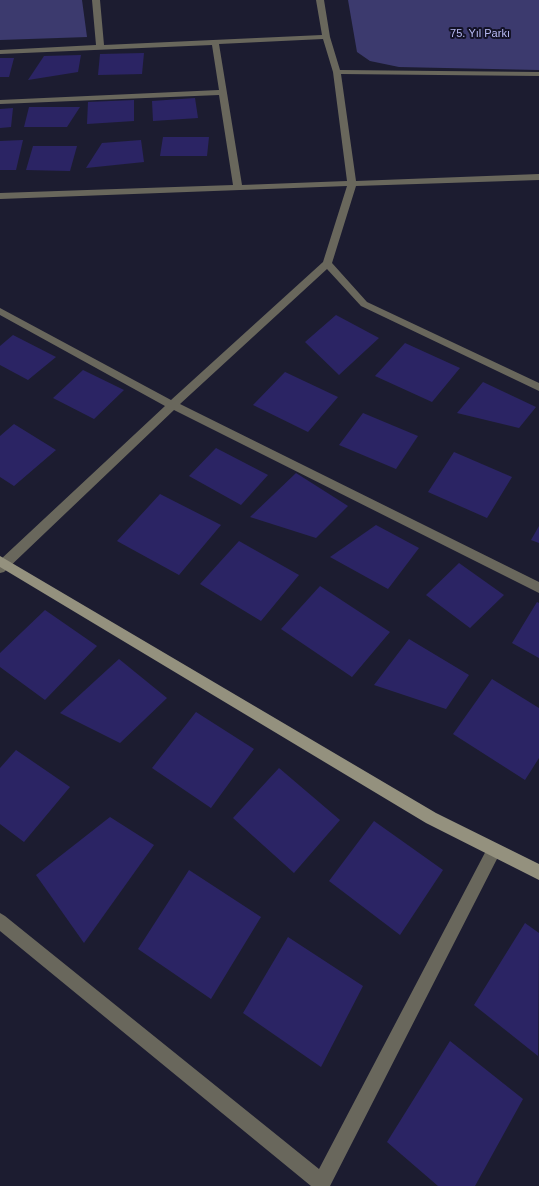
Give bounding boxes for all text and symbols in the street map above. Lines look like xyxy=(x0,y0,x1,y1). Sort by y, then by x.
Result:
park label: 75. Yıl Parkı xyxy=(450,27,510,41)

